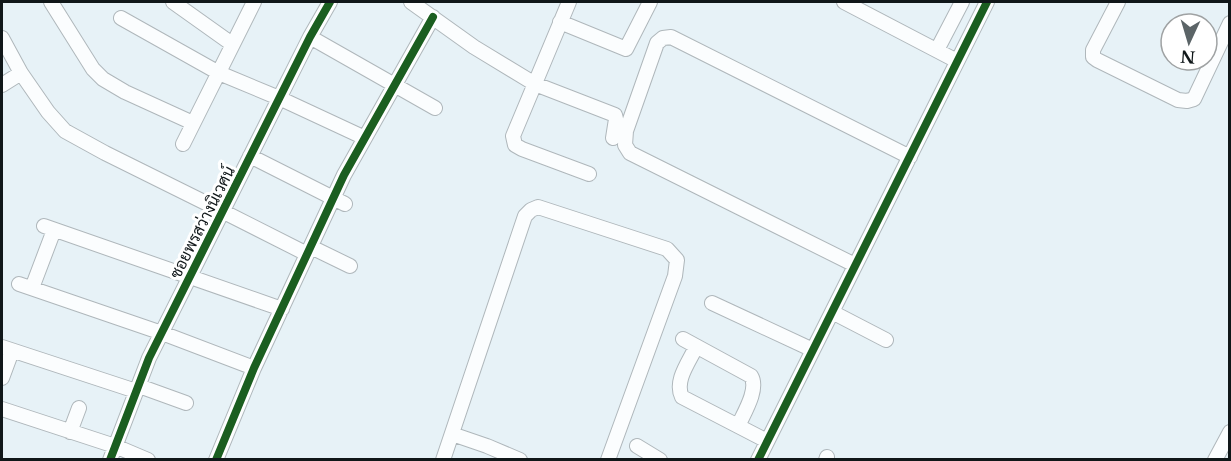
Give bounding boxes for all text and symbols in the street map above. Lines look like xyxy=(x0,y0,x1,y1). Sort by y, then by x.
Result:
north arrow xyxy=(1159,12,1219,72)
text: N xyxy=(1180,46,1196,67)
street label: ซอยพรสว่างนิเวศน์ xyxy=(163,162,239,281)

